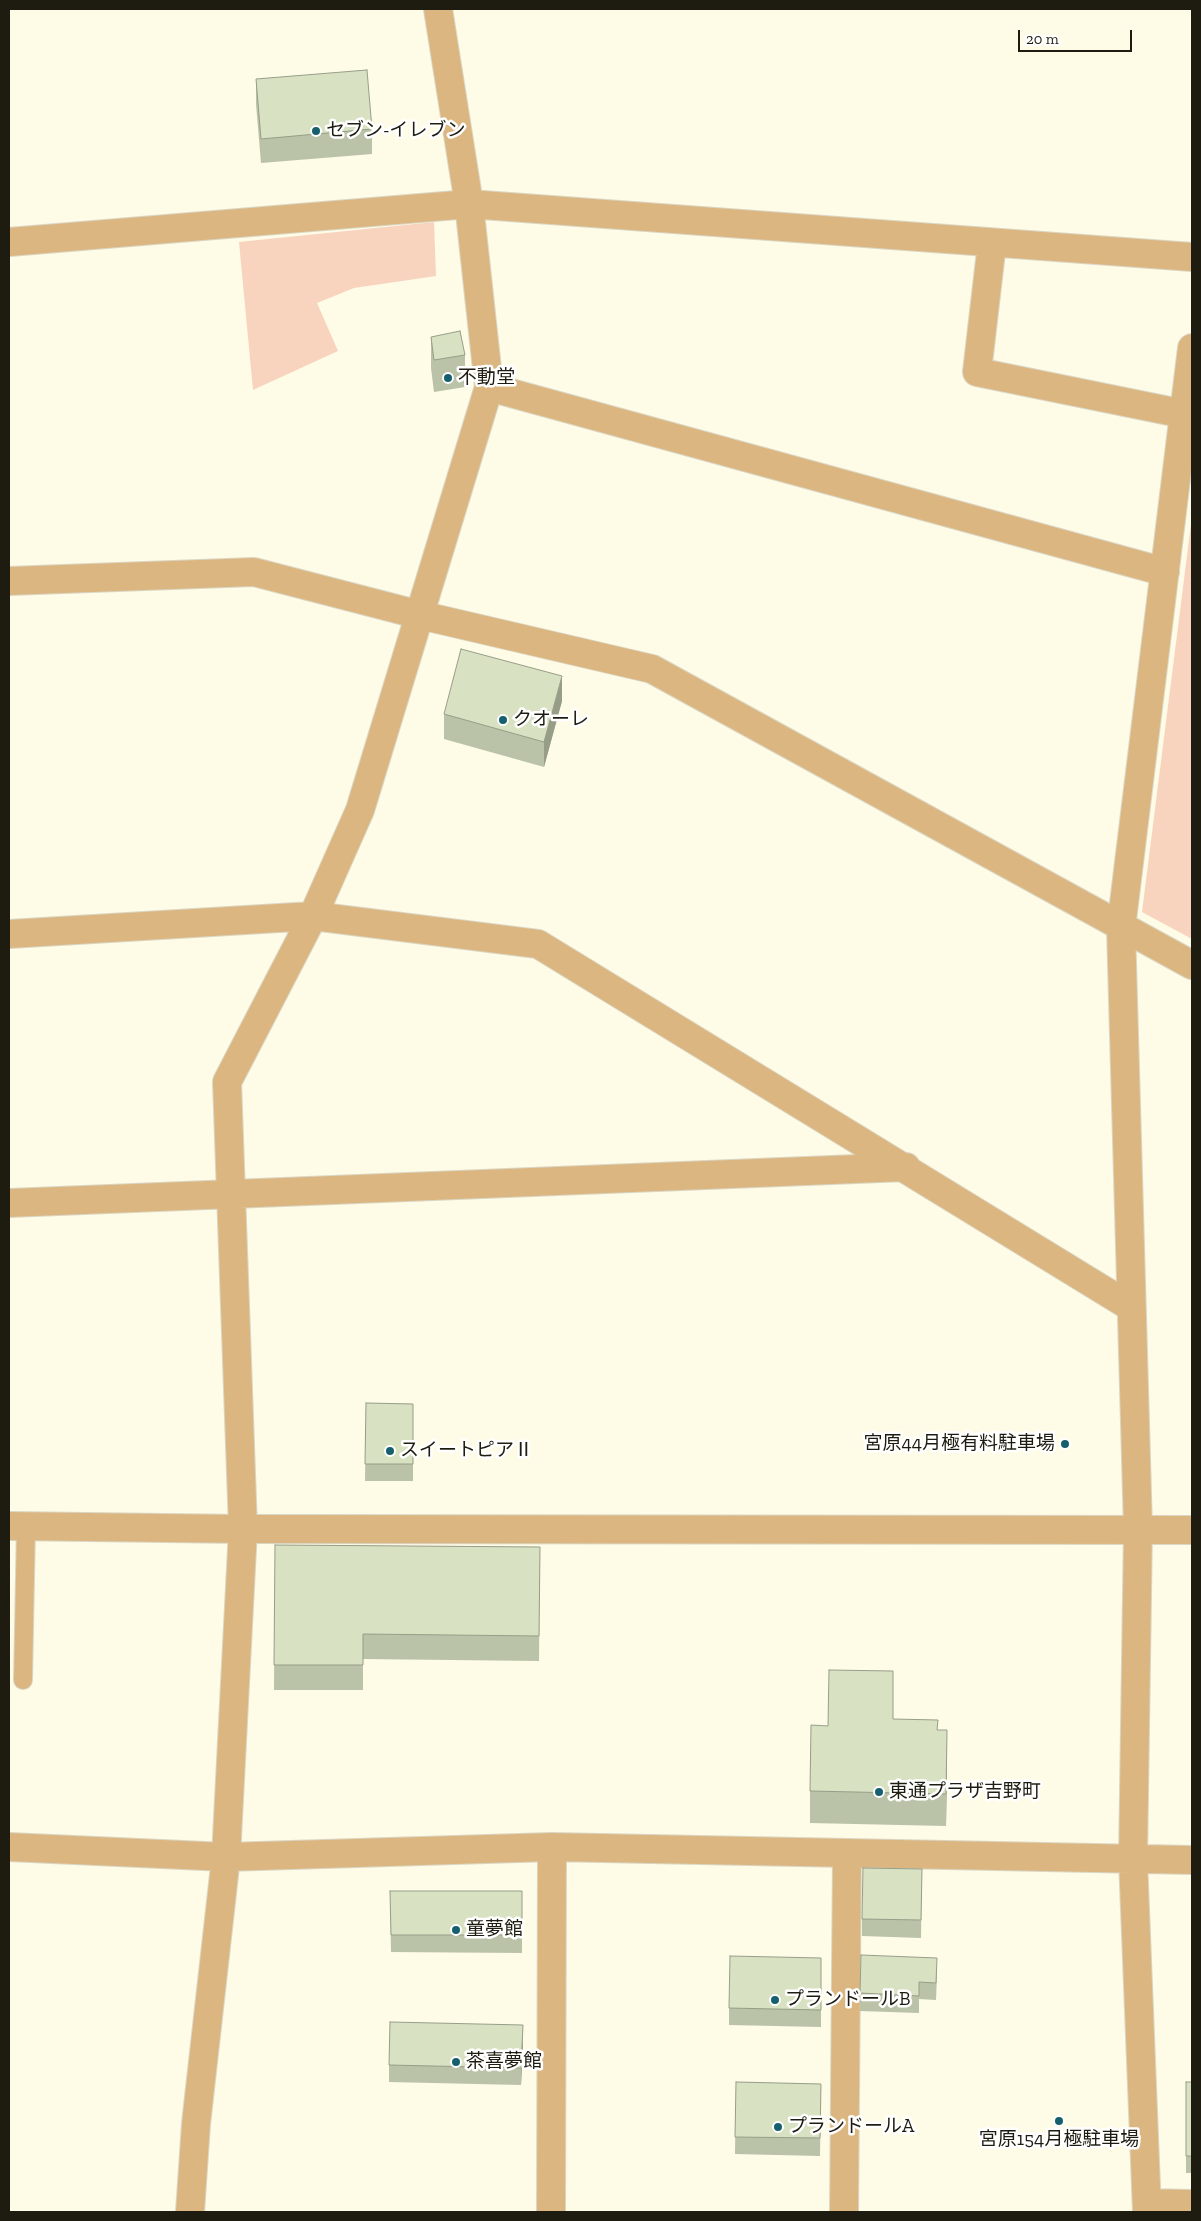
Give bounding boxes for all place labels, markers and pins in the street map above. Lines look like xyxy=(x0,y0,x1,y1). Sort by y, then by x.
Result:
place label: セブン-イレブン xyxy=(326,120,466,142)
marker: セブン-イレブン xyxy=(310,125,322,137)
place label: 不動堂 xyxy=(458,367,515,389)
marker: 不動堂 xyxy=(442,372,454,384)
place label: クオーレ xyxy=(513,709,589,731)
marker: クオーレ xyxy=(497,714,509,726)
place label: 宮原44月極有料駐車場 xyxy=(864,1433,1055,1455)
marker: 宮原44月極有料駐車場 xyxy=(1059,1438,1071,1450)
place label: スイートピアⅡ xyxy=(400,1440,533,1462)
marker: スイートピアⅡ xyxy=(384,1445,396,1457)
place label: 東通プラザ吉野町 xyxy=(889,1781,1041,1803)
marker: 東通プラザ吉野町 xyxy=(873,1786,885,1798)
place label: 童夢館 xyxy=(466,1919,523,1941)
marker: 童夢館 xyxy=(450,1924,462,1936)
place label: プランドールB xyxy=(785,1989,910,2011)
marker: プランドールB xyxy=(769,1994,781,2006)
place label: 茶喜夢館 xyxy=(466,2051,542,2073)
marker: 茶喜夢館 xyxy=(450,2056,462,2068)
marker: 宮原154月極駐車場 xyxy=(1053,2115,1065,2127)
place label: プランドールA xyxy=(788,2116,914,2138)
marker: プランドールA xyxy=(772,2121,784,2133)
place label: 宮原154月極駐車場 xyxy=(979,2129,1139,2151)

